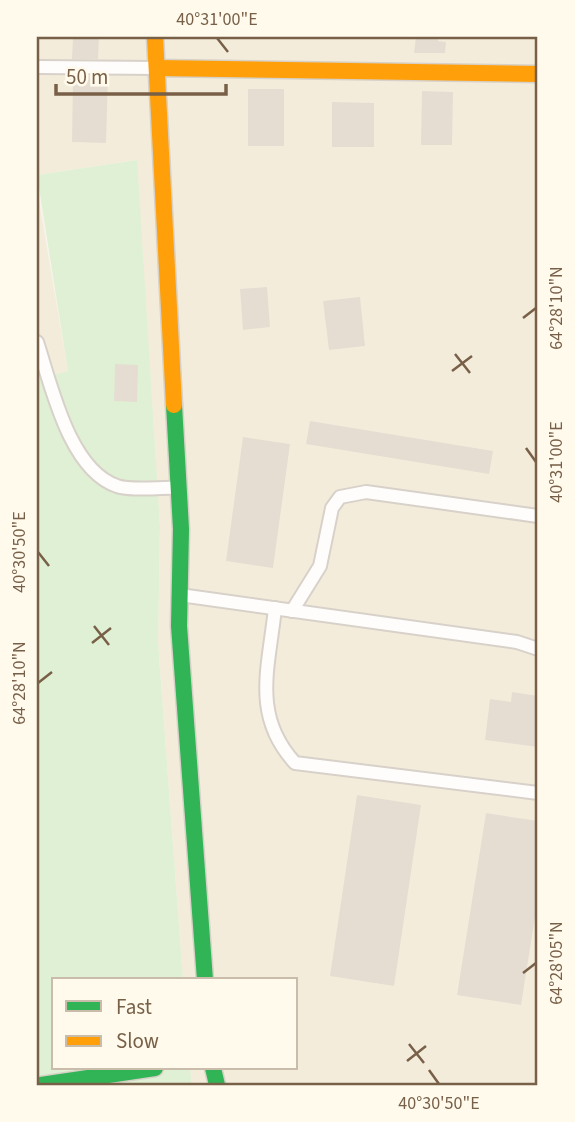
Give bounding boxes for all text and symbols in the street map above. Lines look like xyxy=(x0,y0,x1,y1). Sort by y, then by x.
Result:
text: 40°31'00"E xyxy=(176,7,258,32)
scale bar xyxy=(56,52,226,96)
text: 50 m xyxy=(66,62,108,92)
text: 64°28'10"N xyxy=(544,266,569,350)
text: 40°31'00"E xyxy=(544,421,569,503)
text: 40°30'50"E xyxy=(7,511,32,593)
text: 64°28'10"N xyxy=(7,641,32,725)
text: 64°28'05"N xyxy=(544,921,569,1005)
legend xyxy=(52,978,298,1070)
text: Fast xyxy=(116,992,152,1022)
text: Slow xyxy=(116,1026,159,1056)
text: 40°30'50"E xyxy=(398,1091,480,1116)

